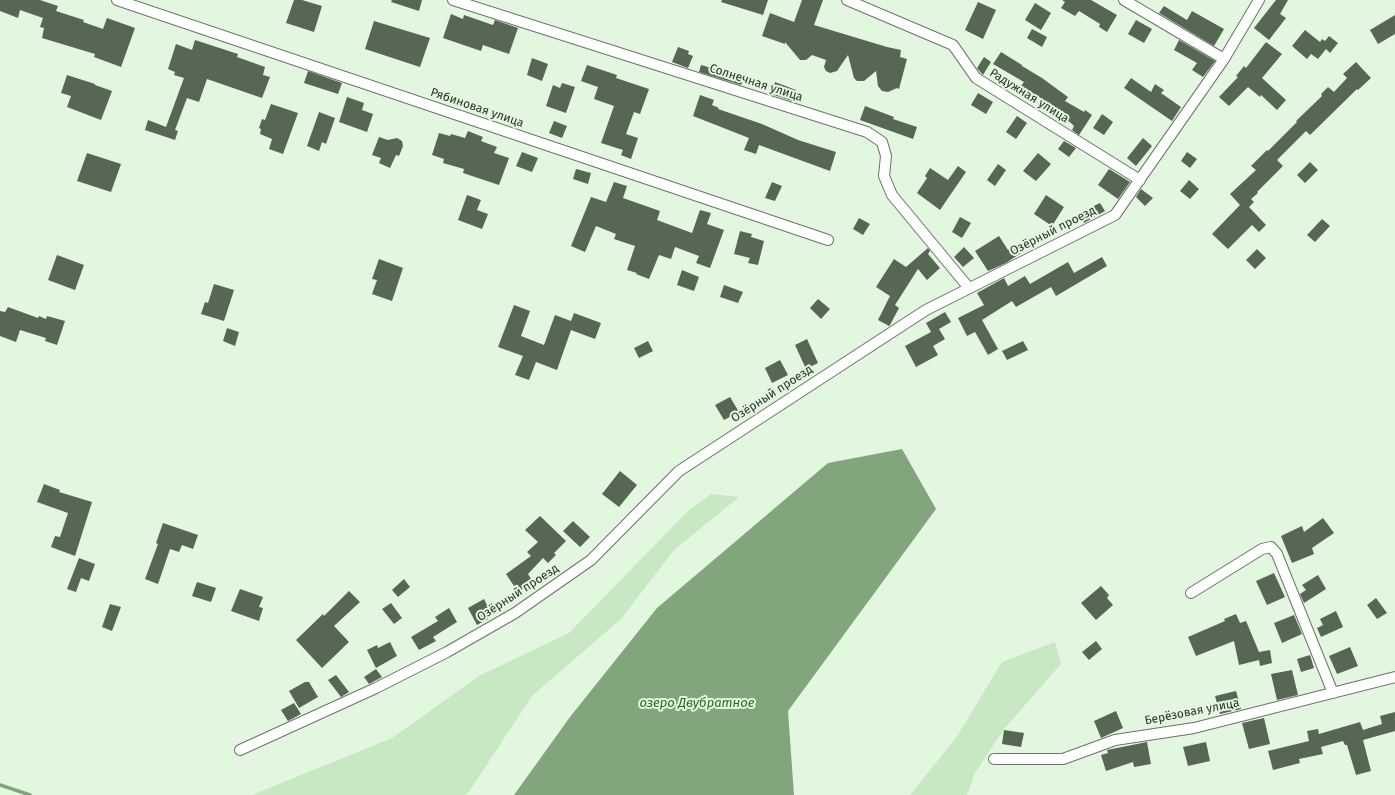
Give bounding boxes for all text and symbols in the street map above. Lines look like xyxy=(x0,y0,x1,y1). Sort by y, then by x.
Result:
street label: Солнечная улица xyxy=(707,61,805,105)
street label: Радужная улица xyxy=(987,66,1071,126)
street label: Рябиновая улица xyxy=(428,85,526,131)
street label: Озёрный проезд xyxy=(1008,203,1098,259)
street label: Озёрный проезд xyxy=(729,362,815,426)
street label: Озёрный проезд xyxy=(475,561,561,625)
water label: озеро Двубратное xyxy=(640,695,754,711)
street label: Берёзовая улица xyxy=(1143,696,1241,728)

